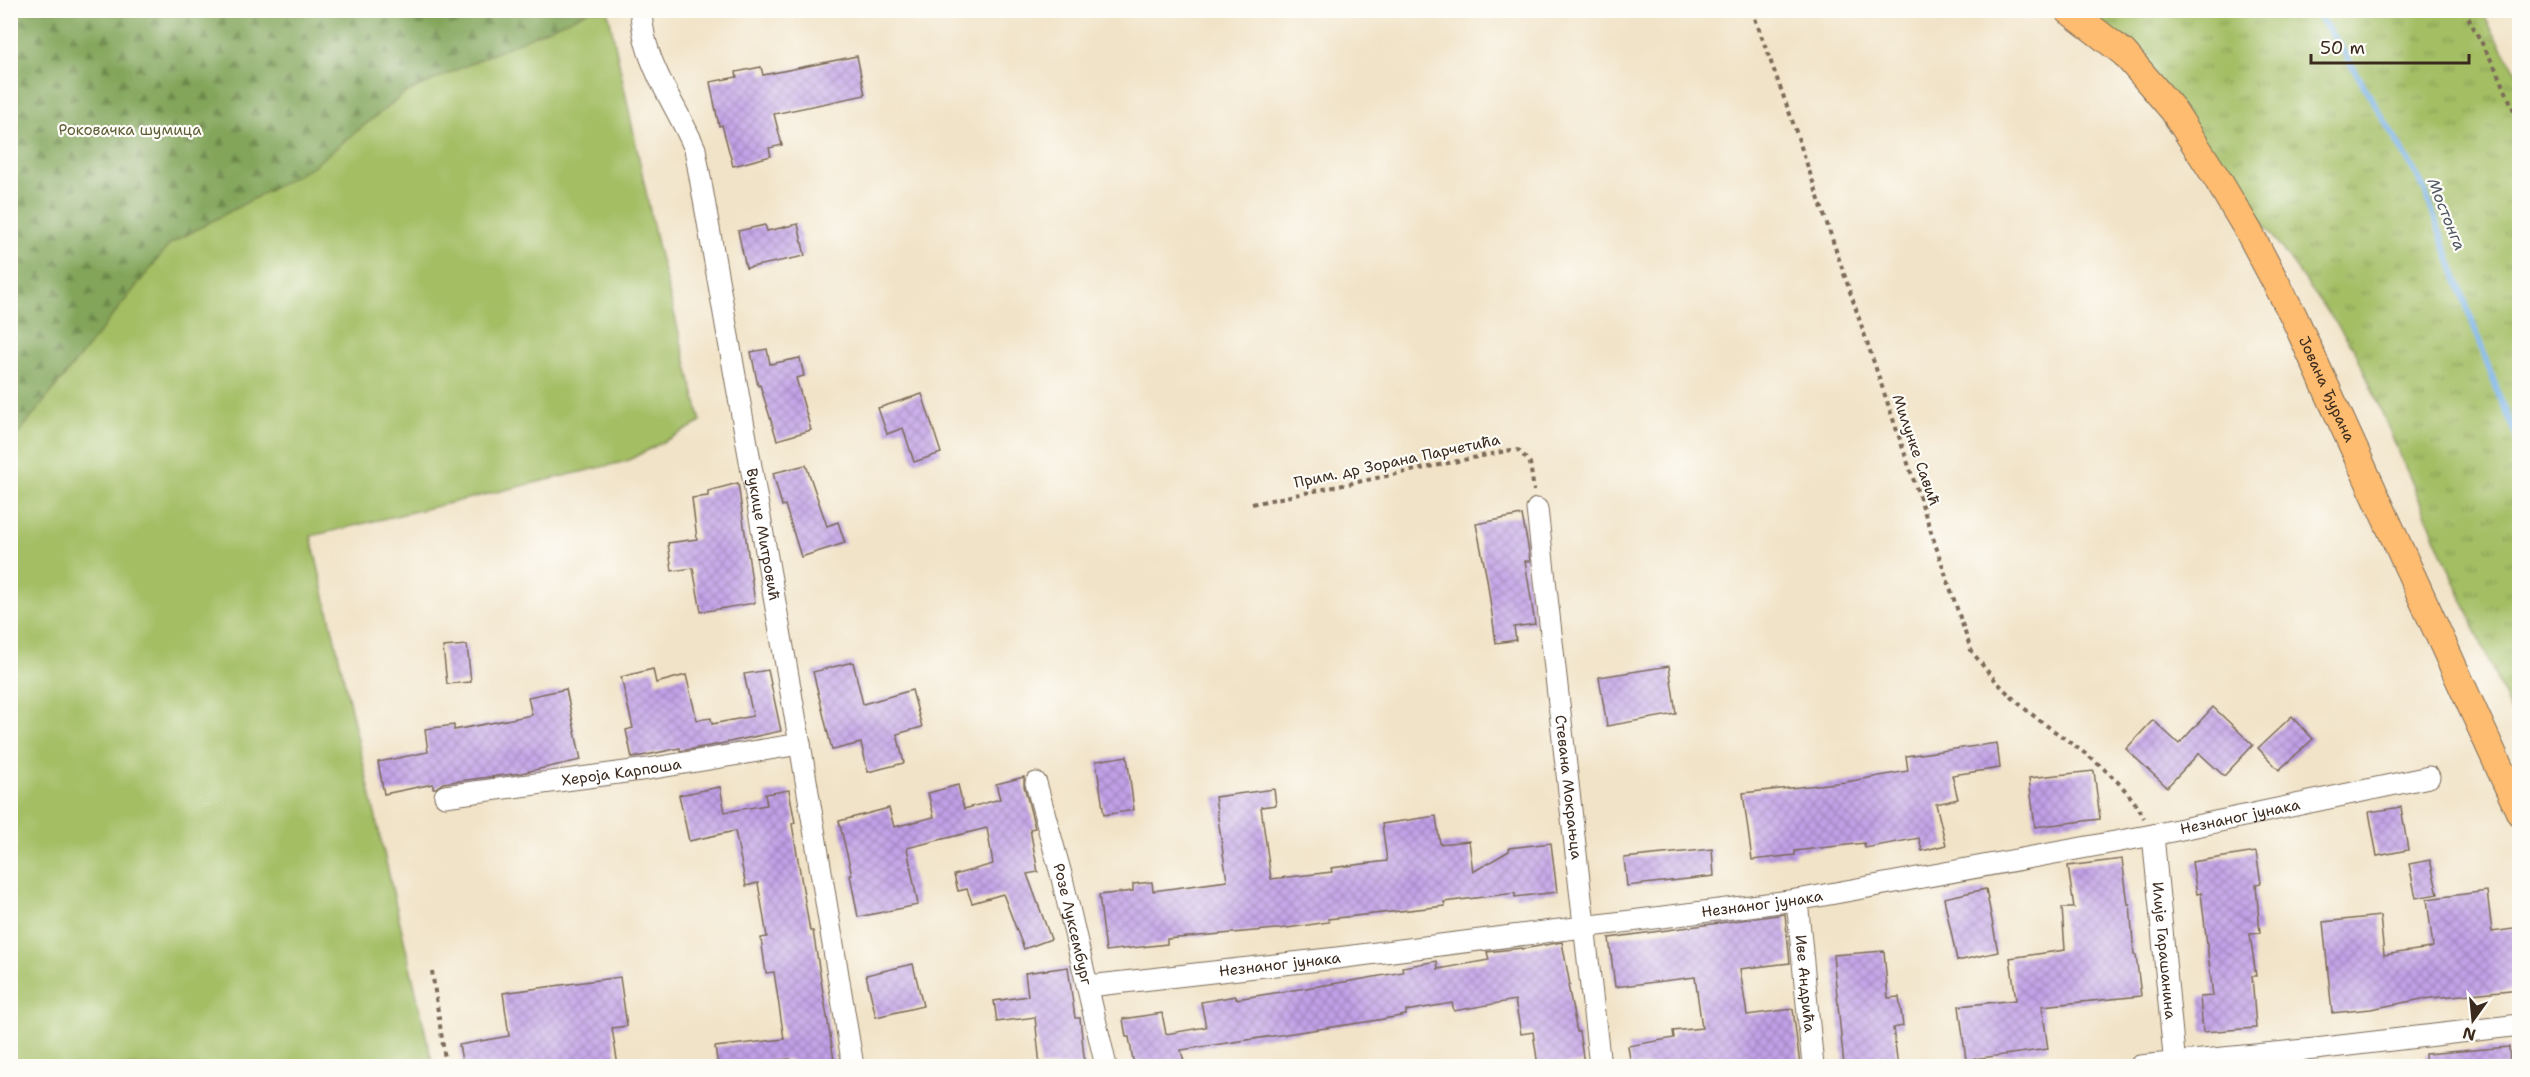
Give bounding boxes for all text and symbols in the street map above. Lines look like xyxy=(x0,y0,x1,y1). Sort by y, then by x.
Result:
scale bar xyxy=(2311,27,2468,65)
text: 50 m xyxy=(2320,36,2365,60)
park label: Роковачка шумица xyxy=(59,120,202,140)
water label: Мостонга xyxy=(2422,175,2471,254)
street label: Јована Ђурана xyxy=(2294,333,2360,446)
street label: Милунке Савић xyxy=(1888,392,1944,508)
street label: Прим. др Зорана Парчетића xyxy=(1292,429,1502,493)
street label: Вукице Митровић xyxy=(742,467,785,602)
street label: Стевана Мокрањца xyxy=(1550,714,1587,861)
street label: Хероја Карпоша xyxy=(560,754,683,790)
street label: Незнаног јунака xyxy=(2178,794,2303,839)
street label: Розе Луксембург xyxy=(1049,861,1097,987)
street label: Илије Гарашанина xyxy=(2147,881,2181,1021)
street label: Незнаног јунака xyxy=(1700,885,1825,922)
street label: Иве Андрића xyxy=(1790,934,1820,1034)
street label: Незнаног јунака xyxy=(1218,948,1342,981)
north arrow xyxy=(2443,990,2503,1050)
text: N xyxy=(2460,1022,2478,1046)

